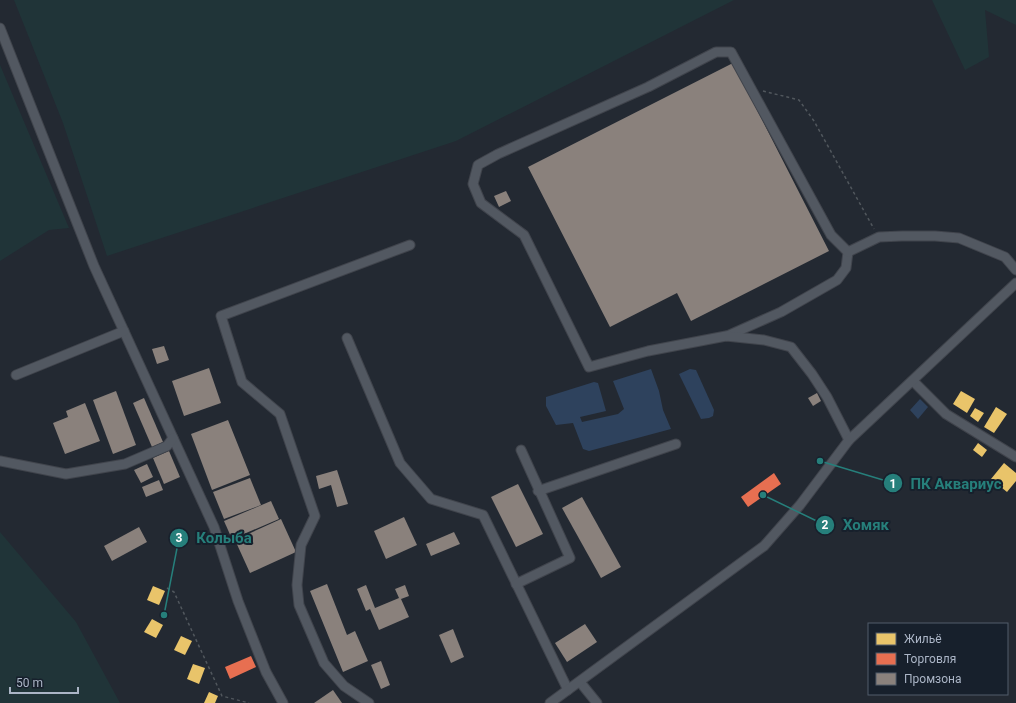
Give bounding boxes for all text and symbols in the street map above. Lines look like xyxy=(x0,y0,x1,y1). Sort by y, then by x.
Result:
callout: ПК Аквариус xyxy=(883,470,1010,497)
text: ПК Аквариус xyxy=(910,475,1002,493)
text: 1 xyxy=(890,477,896,491)
callout: Хомяк xyxy=(815,511,897,538)
text: Хомяк xyxy=(843,516,890,534)
text: 2 xyxy=(822,518,829,532)
callout: Колыба xyxy=(169,524,260,551)
text: Колыба xyxy=(196,529,252,547)
text: 3 xyxy=(176,531,183,545)
legend xyxy=(868,623,1008,695)
text: Жильё xyxy=(904,632,942,646)
text: Торговля xyxy=(904,652,956,666)
scale bar xyxy=(10,669,78,695)
text: Промзона xyxy=(904,672,961,686)
text: 50 m xyxy=(16,676,43,690)

